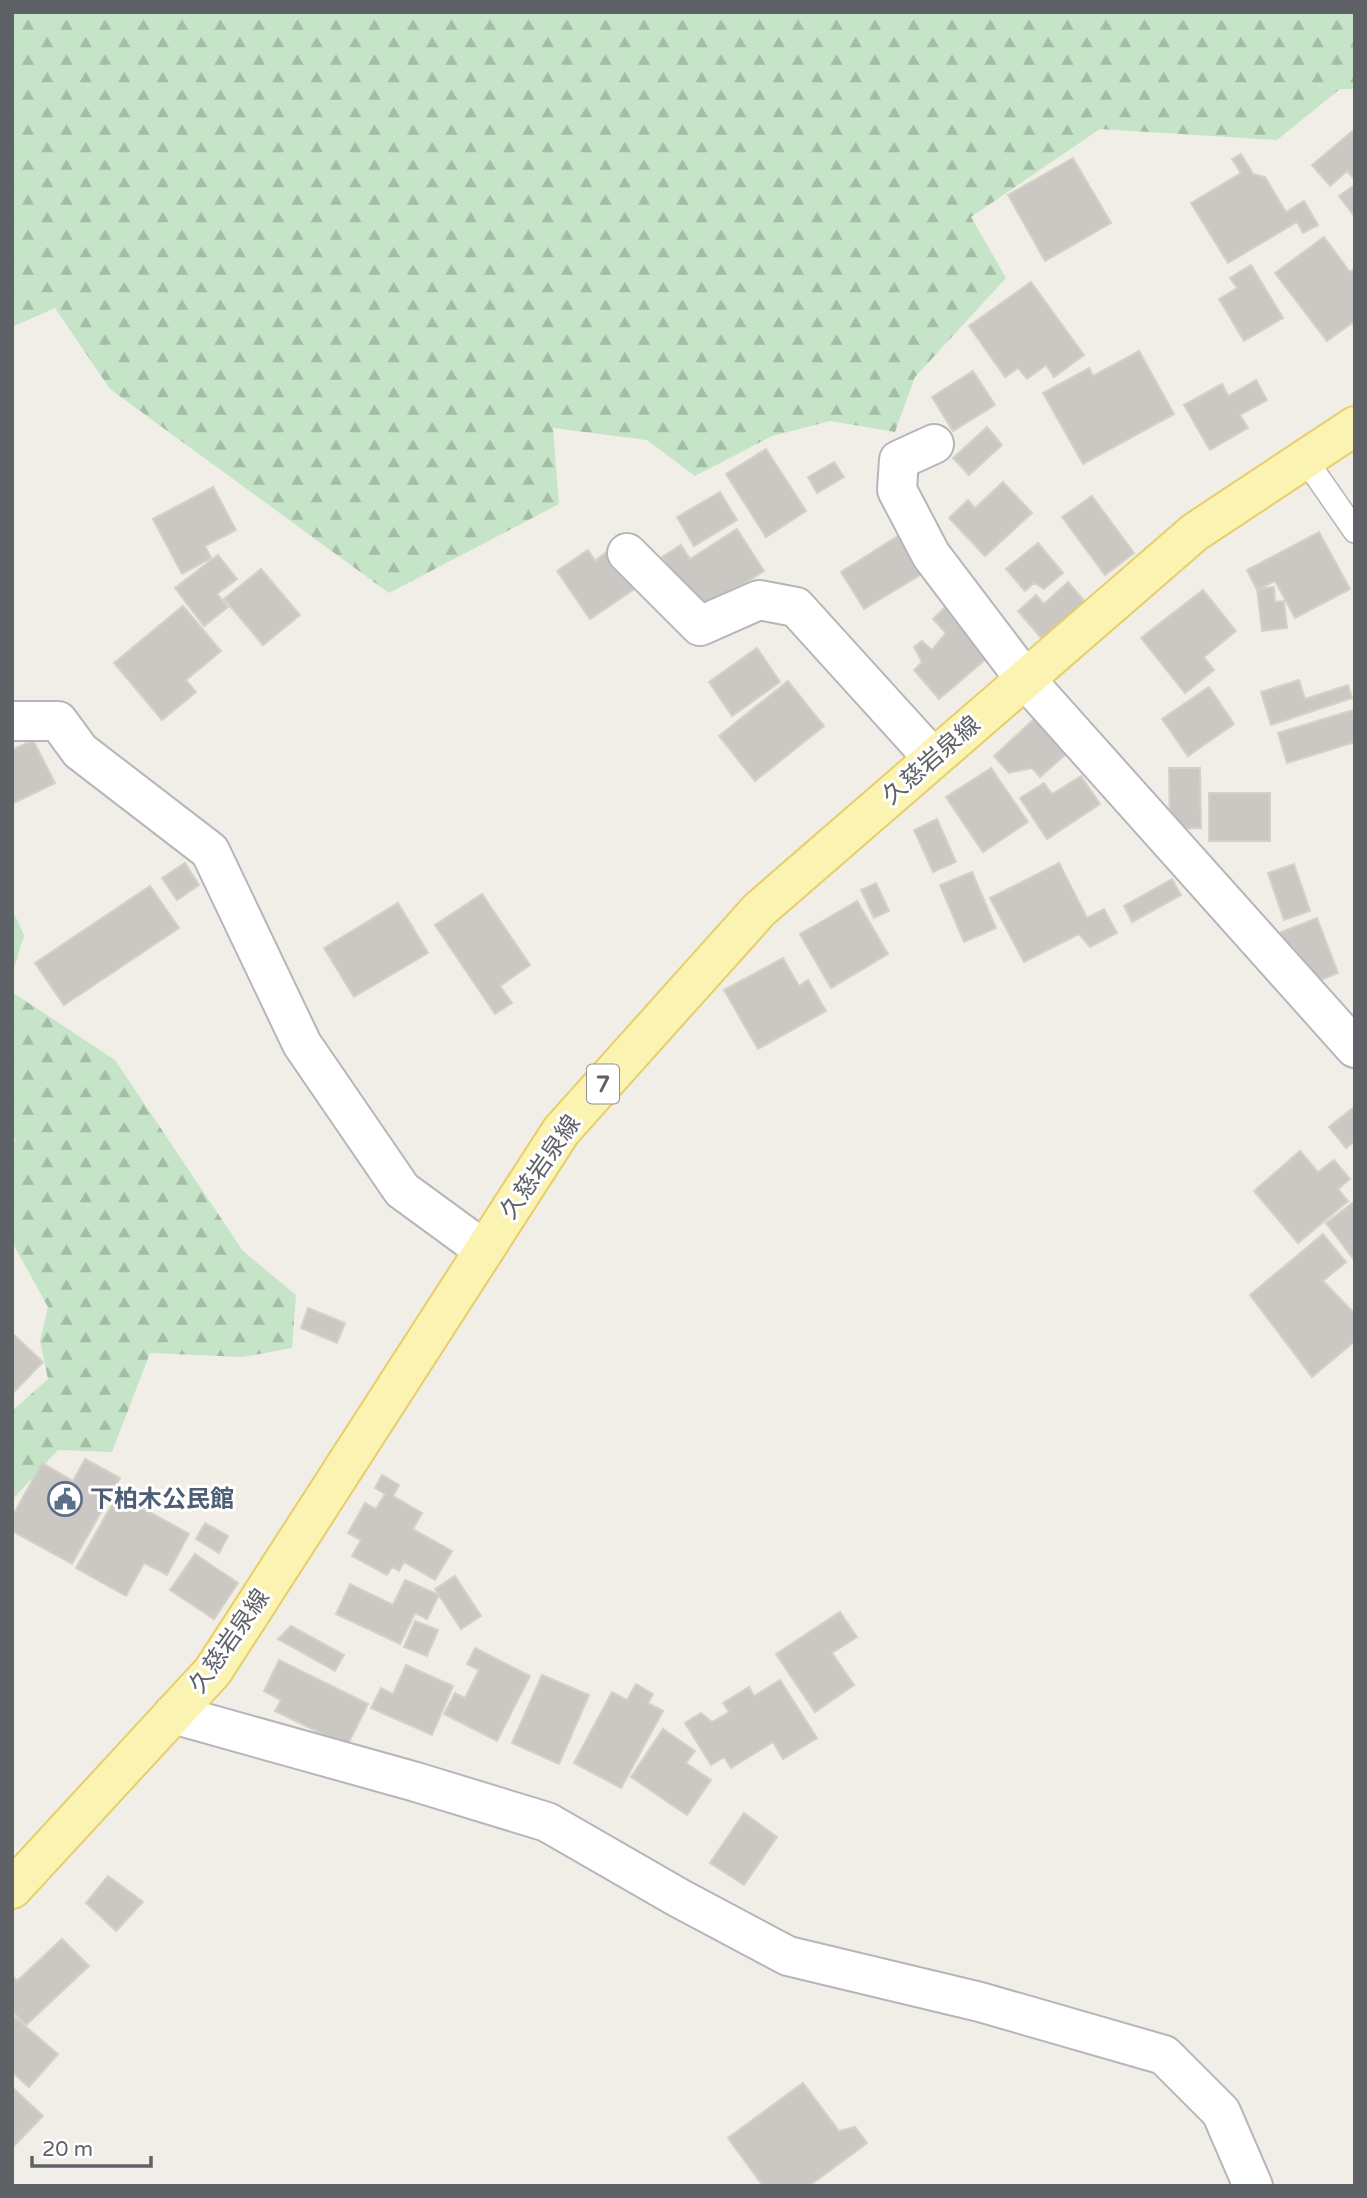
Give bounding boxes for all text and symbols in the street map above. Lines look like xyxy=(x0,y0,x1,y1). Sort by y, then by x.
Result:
street label: 久慈岩泉線 xyxy=(877,710,986,811)
road number: 7 xyxy=(587,1064,619,1104)
street label: 久慈岩泉線 xyxy=(494,1110,587,1225)
public building icon: 下柏木公民館 xyxy=(46,1480,84,1518)
place label: 下柏木公民館 xyxy=(90,1485,234,1514)
street label: 久慈岩泉線 xyxy=(183,1584,276,1699)
scale bar xyxy=(32,2124,150,2168)
text: 20 m xyxy=(42,2137,93,2162)

